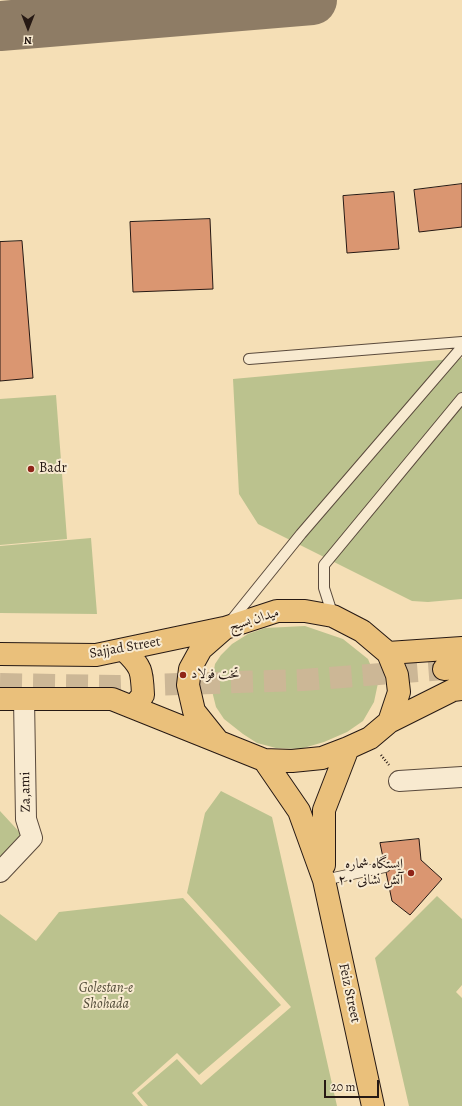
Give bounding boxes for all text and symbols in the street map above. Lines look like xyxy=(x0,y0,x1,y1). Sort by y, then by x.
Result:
north arrow xyxy=(8,8,48,48)
text: N xyxy=(24,33,32,48)
place label: Badr xyxy=(39,461,67,477)
marker: Badr xyxy=(26,464,36,474)
street label: میدان بسیج xyxy=(227,604,281,636)
street label: Sajjad Street xyxy=(88,633,162,663)
place label: تخت فولاد xyxy=(191,667,239,683)
marker: تخت فولاد xyxy=(178,670,188,680)
street label: Za,ami xyxy=(17,772,35,812)
place label: ایستگاه شماره ۲۰ آتش نشانی xyxy=(338,857,403,890)
marker: ایستگاه شماره ۲۰ آتش نشانی xyxy=(406,868,416,878)
street label: Feiz Street xyxy=(335,962,363,1024)
park label: Golestan-e Shohada xyxy=(79,981,133,1014)
scale bar xyxy=(326,1072,381,1098)
text: 20 m xyxy=(331,1079,355,1095)

